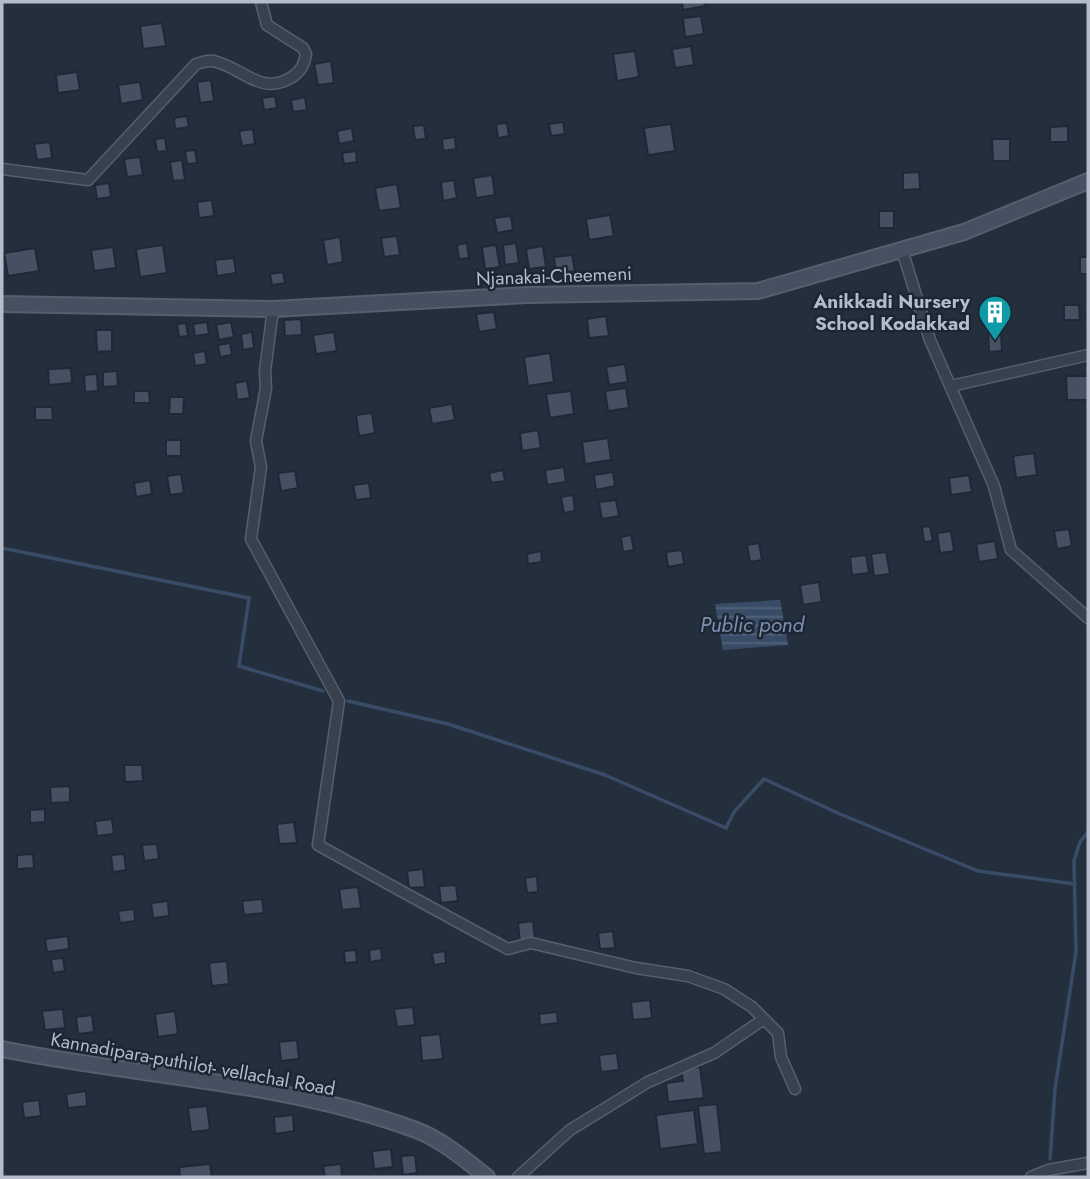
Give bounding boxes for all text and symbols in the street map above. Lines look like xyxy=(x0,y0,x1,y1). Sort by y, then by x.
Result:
street label: Njanakai-Cheemeni xyxy=(475,260,633,292)
place label: Anikkadi Nursery School Kodakkad xyxy=(812,288,971,337)
building icon: Anikkadi Nursery School Kodakkad xyxy=(976,293,1014,342)
water label: Public pond xyxy=(700,610,805,640)
street label: Kannadipara-puthilot- vellachal Road xyxy=(49,1026,337,1102)

